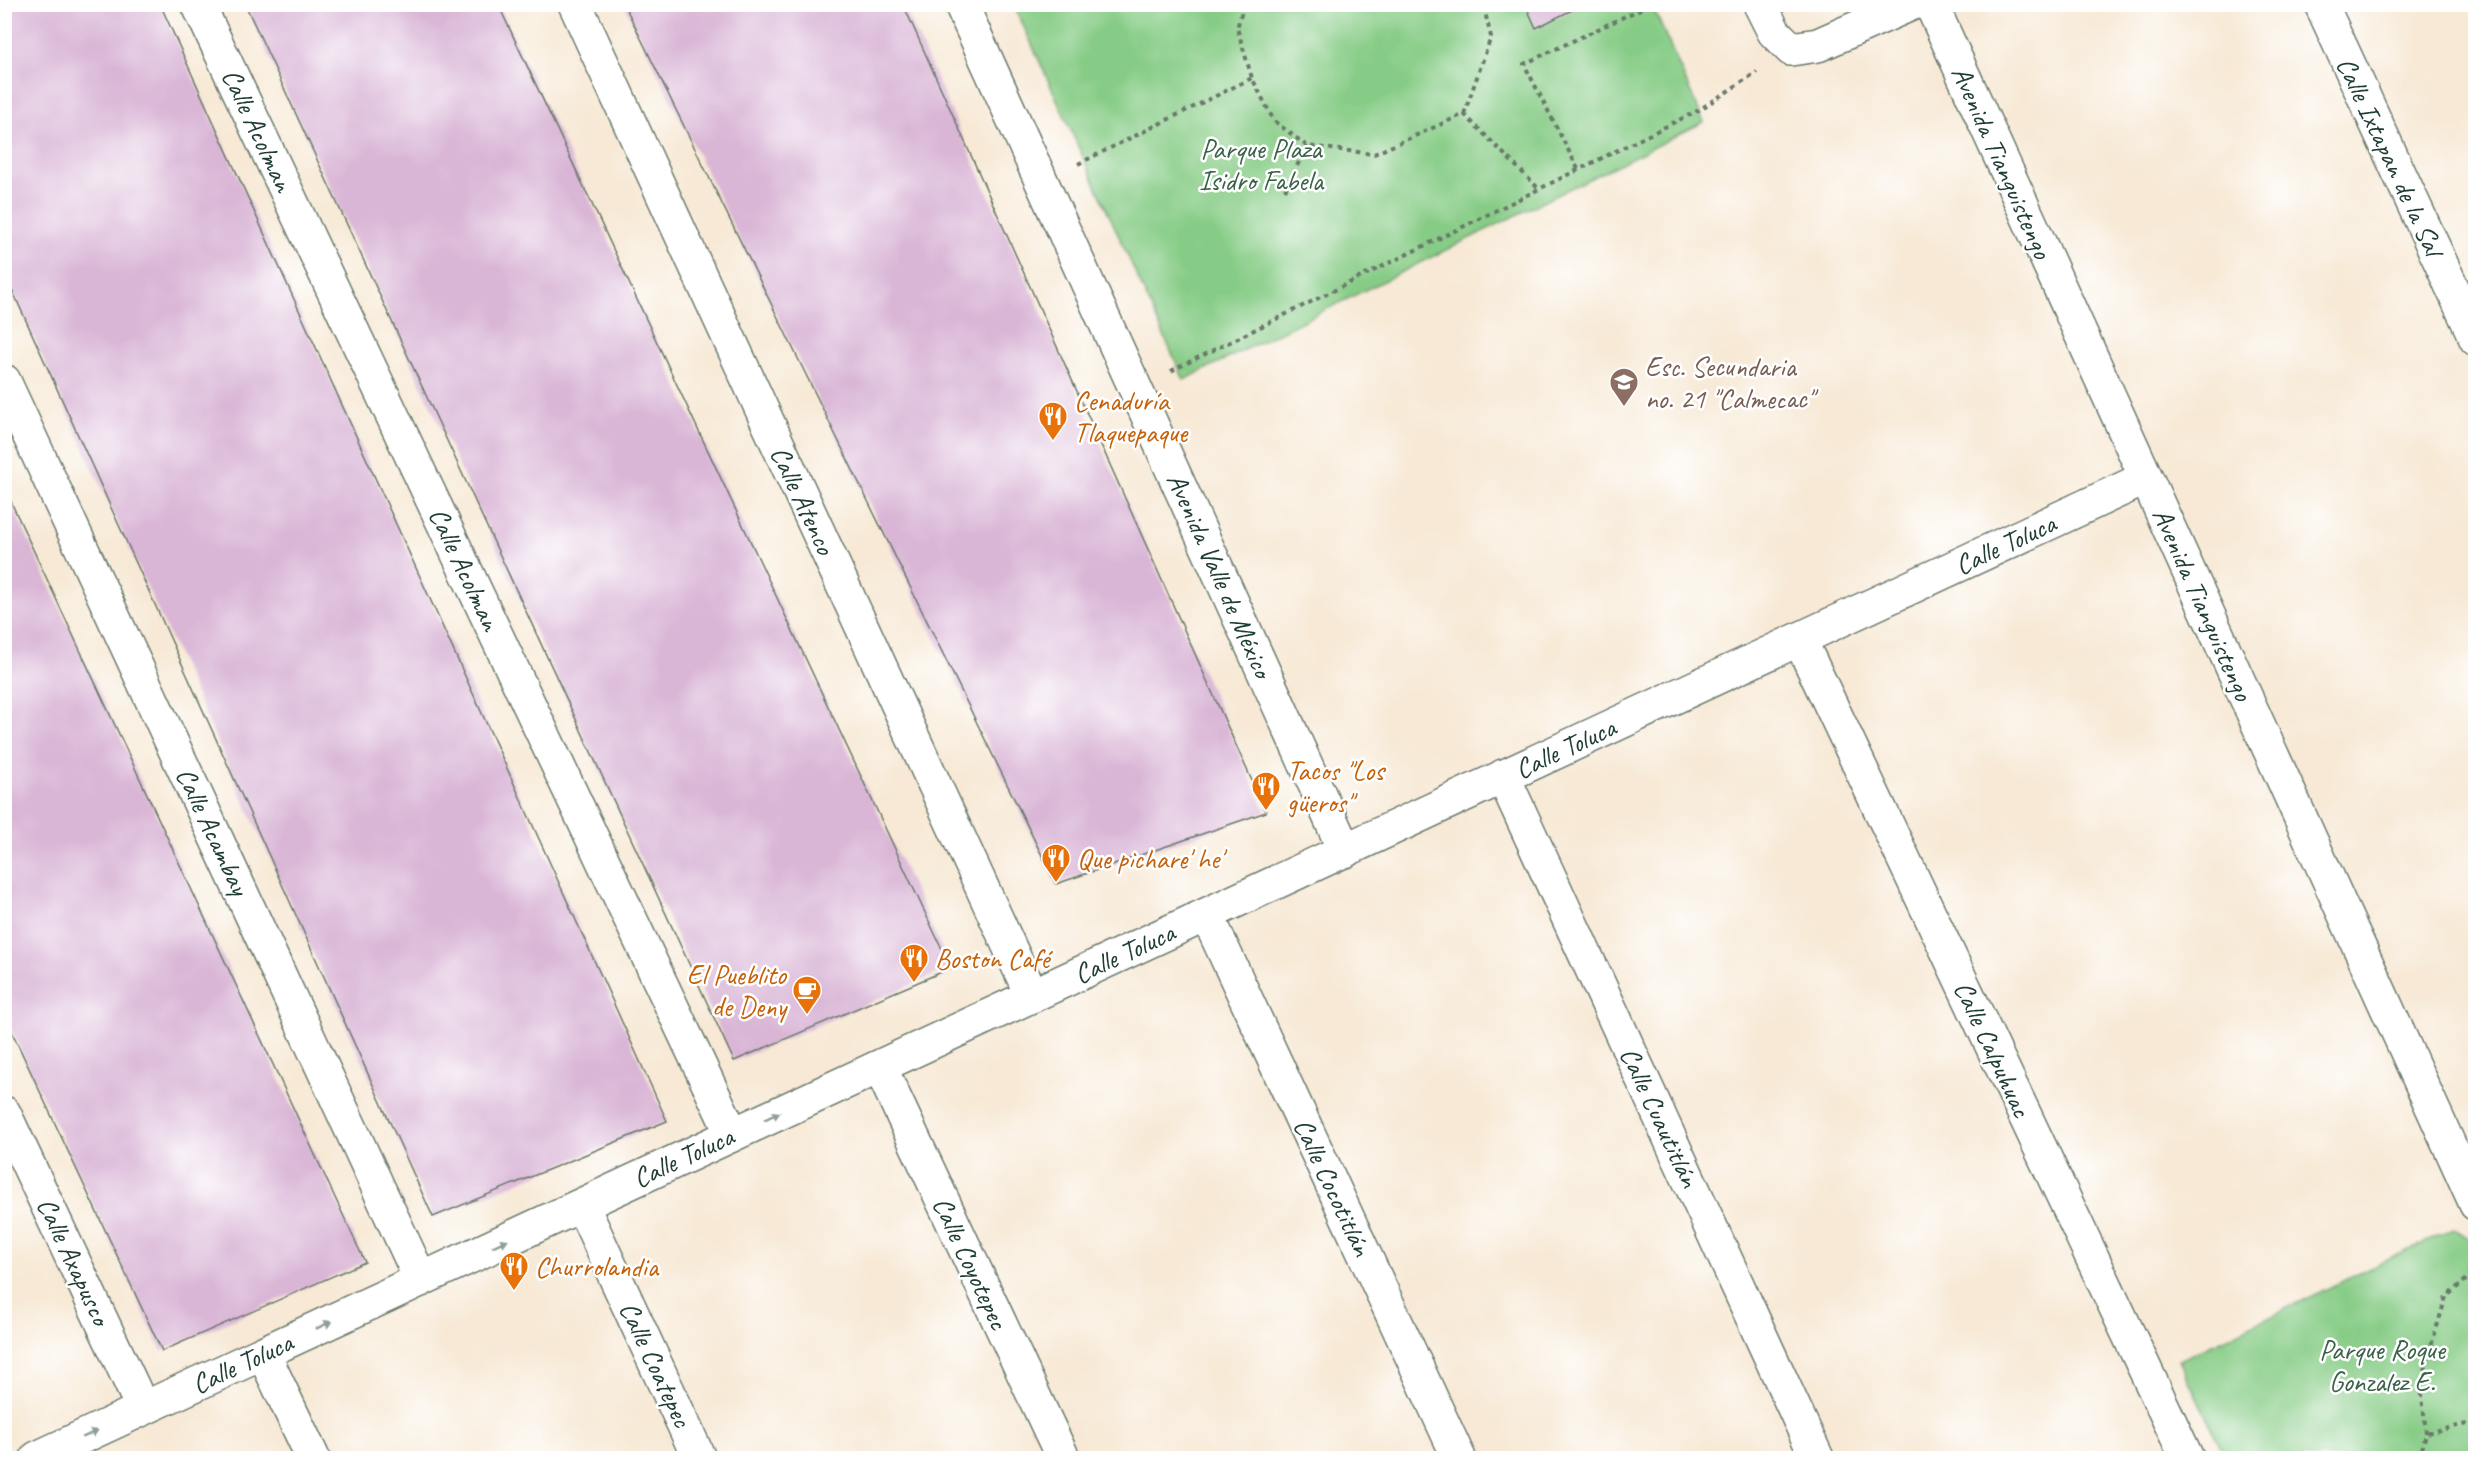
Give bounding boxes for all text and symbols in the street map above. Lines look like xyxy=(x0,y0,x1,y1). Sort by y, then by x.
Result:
street label: Calle Ixtapan de la Sal xyxy=(2329,51,2453,265)
street label: Avenida Tianguistengo xyxy=(1944,60,2061,266)
street label: Calle Acolman xyxy=(214,63,302,198)
park label: Parque Plaza Isidro Fabela xyxy=(1199,131,1325,198)
place label: Esc. Secundaria no. 21 "Calmecac" xyxy=(1645,349,1819,416)
school or university icon: Esc. Secundaria no. 21 "Calmecac" xyxy=(1608,366,1640,408)
place label: Cenaduría Tlaquepaque xyxy=(1074,383,1189,450)
restaurant icon: Cenaduría Tlaquepaque xyxy=(1037,400,1069,442)
street label: Calle Atenco xyxy=(763,440,844,562)
street label: Avenida Valle de México xyxy=(1159,467,1282,686)
street label: Calle Acolman xyxy=(421,502,509,637)
street label: Avenida Tianguistengo xyxy=(2145,502,2262,708)
street label: Calle Toluca xyxy=(1949,505,2063,583)
street label: Calle Toluca xyxy=(1509,709,1623,787)
place label: Tacos "Los güeros" xyxy=(1287,753,1386,820)
street label: Calle Acambay xyxy=(168,762,259,902)
restaurant icon: Tacos "Los güeros" xyxy=(1250,770,1282,812)
place label: Que pichare' he' xyxy=(1077,841,1228,876)
restaurant icon: Que pichare' he' xyxy=(1040,842,1072,884)
street label: Calle Toluca xyxy=(1068,914,1182,992)
place label: Boston Café xyxy=(935,941,1053,976)
restaurant icon: Boston Café xyxy=(898,942,930,984)
place label: El Pueblito de Deny xyxy=(687,957,788,1024)
cafe icon: El Pueblito de Deny xyxy=(791,974,823,1016)
street label: Calle Calpuhuac xyxy=(1946,975,2040,1124)
street label: Calle Cuautitlán xyxy=(1612,1041,1708,1194)
one-way arrow xyxy=(764,1111,781,1120)
street label: Calle Cocotitlán xyxy=(1286,1113,1381,1263)
street label: Calle Toluca xyxy=(627,1118,741,1196)
street label: Calle Coyotepec xyxy=(925,1191,1018,1336)
street label: Calle Axapusco xyxy=(29,1192,120,1333)
one-way arrow xyxy=(492,1238,509,1247)
place label: Churrolandia xyxy=(535,1249,660,1284)
restaurant icon: Churrolandia xyxy=(498,1250,530,1292)
street label: Calle Coatepec xyxy=(612,1296,701,1433)
one-way arrow xyxy=(315,1321,332,1330)
street label: Calle Toluca xyxy=(186,1324,300,1402)
park label: Parque Roque Gonzalez E. xyxy=(2319,1332,2447,1399)
one-way arrow xyxy=(81,1429,98,1438)

